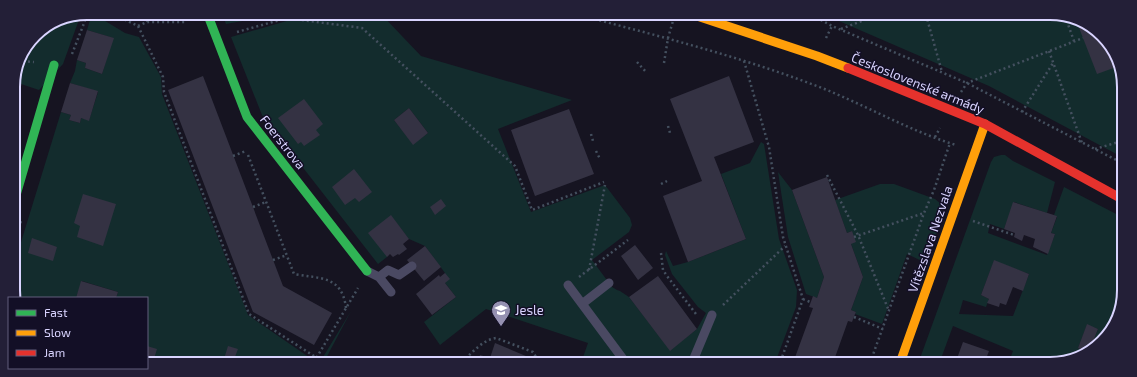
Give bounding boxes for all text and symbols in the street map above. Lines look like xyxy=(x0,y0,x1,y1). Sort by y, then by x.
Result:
street label: Československé armády xyxy=(849,49,987,117)
street label: Foerstrova xyxy=(257,112,309,172)
street label: Vítězslava Nezvala xyxy=(904,183,956,295)
legend xyxy=(8,297,148,369)
school or university icon: Jesle xyxy=(490,299,512,327)
place label: Jesle xyxy=(515,302,544,318)
text: Fast xyxy=(44,305,68,319)
text: Slow xyxy=(44,325,71,339)
text: Jam xyxy=(44,345,65,359)

